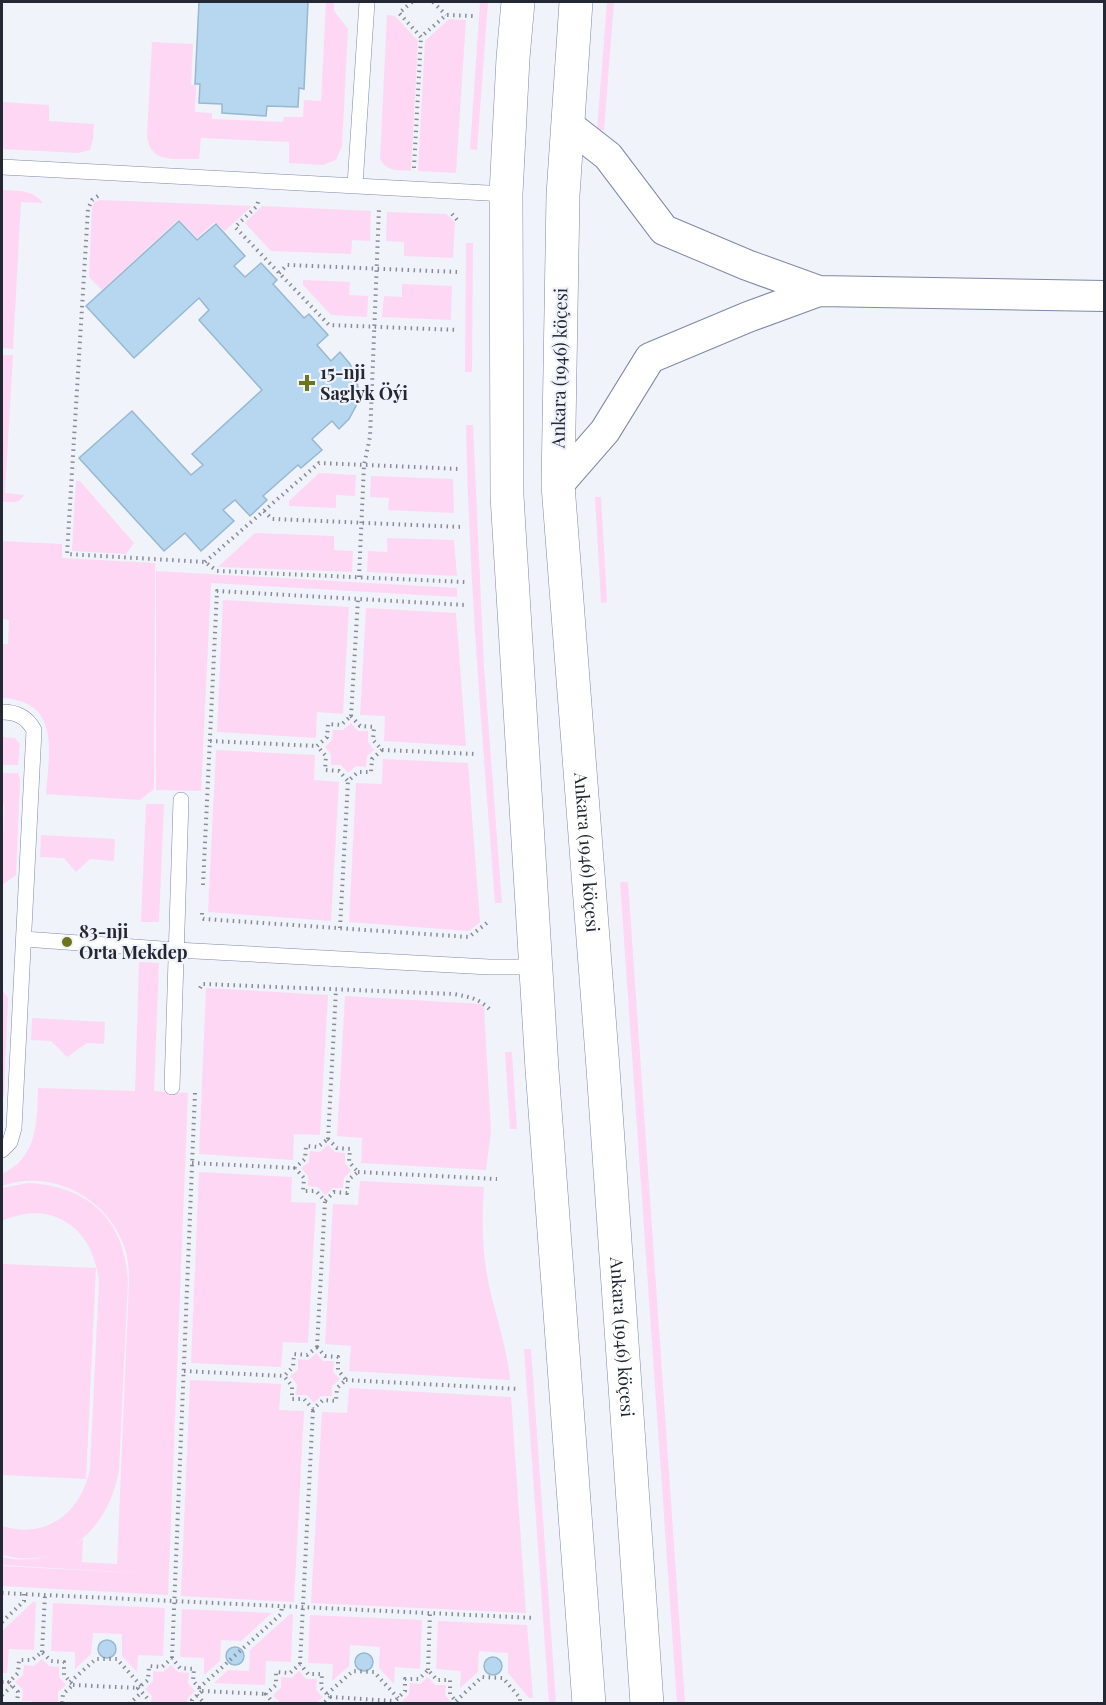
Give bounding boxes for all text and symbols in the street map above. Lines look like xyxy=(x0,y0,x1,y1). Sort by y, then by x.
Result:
street label: Ankara (1946) köçesi xyxy=(546,288,572,449)
place label: 15-nji Saglyk Öýi xyxy=(320,360,408,405)
marker: 15-nji Saglyk Öýi xyxy=(298,374,316,392)
street label: Ankara (1946) köçesi xyxy=(569,771,605,933)
place label: 83-nji Orta Mekdep xyxy=(79,919,188,964)
marker: 83-nji Orta Mekdep xyxy=(60,935,74,949)
street label: Ankara (1946) köçesi xyxy=(605,1255,640,1418)

